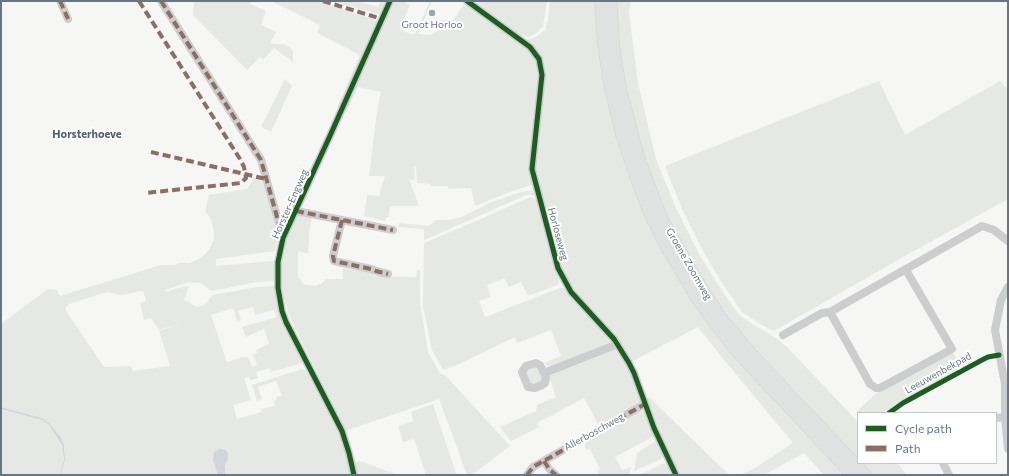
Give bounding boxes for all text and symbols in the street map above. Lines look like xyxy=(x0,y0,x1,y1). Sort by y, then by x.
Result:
marker: Groot Horloo xyxy=(427,8,437,18)
place label: Groot Horloo xyxy=(402,19,462,31)
district label: Horsterhoeve xyxy=(52,127,122,141)
street label: Horster-Engweg xyxy=(269,167,311,241)
street label: Horloseweg xyxy=(545,206,571,262)
street label: Groene Zoomweg xyxy=(664,226,714,302)
street label: Leeuwenbekpad xyxy=(903,350,973,396)
street label: Allerboschweg xyxy=(562,411,626,453)
legend xyxy=(857,412,997,464)
text: Cycle path xyxy=(895,421,952,435)
text: Path xyxy=(895,441,921,455)

